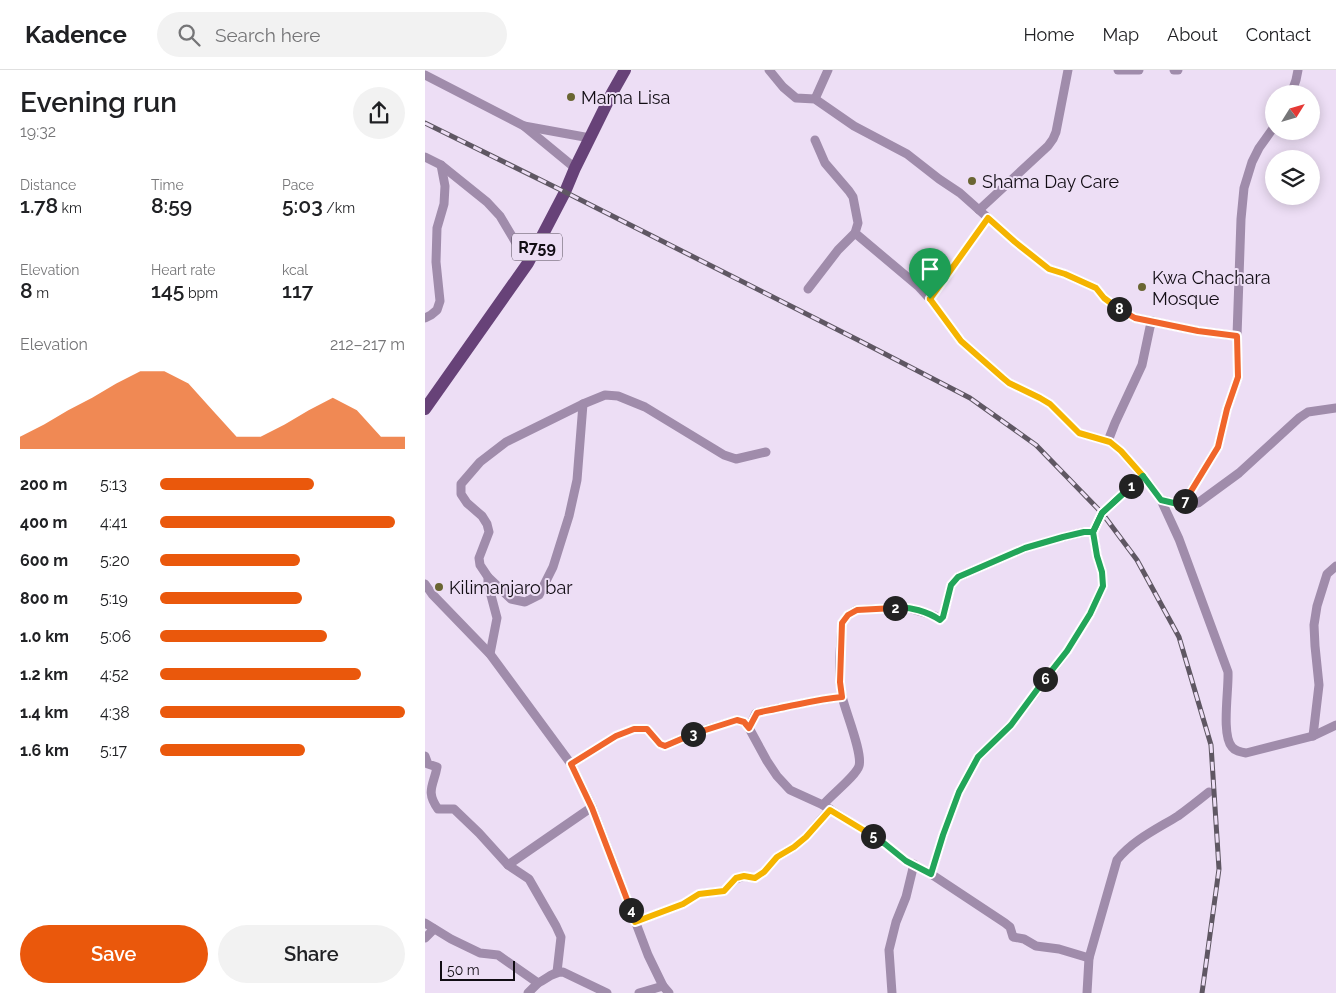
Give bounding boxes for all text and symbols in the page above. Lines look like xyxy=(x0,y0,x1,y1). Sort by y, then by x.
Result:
search box xyxy=(157,12,507,57)
text: Kadence xyxy=(25,20,127,49)
icon: search xyxy=(175,21,203,49)
text: Search here xyxy=(215,24,320,46)
text: Home xyxy=(1023,24,1074,45)
text: Map xyxy=(1102,24,1139,45)
text: About xyxy=(1167,24,1218,45)
text: Contact xyxy=(1246,24,1311,45)
north arrow xyxy=(1265,85,1320,140)
map controls xyxy=(1265,85,1320,205)
text: Evening run xyxy=(20,86,177,119)
button: share xyxy=(353,87,405,139)
place label: Mama Lisa xyxy=(581,87,670,108)
marker: Mama Lisa xyxy=(565,91,577,103)
text: 19:32 xyxy=(20,122,56,141)
button: layers xyxy=(1265,150,1320,205)
place label: Shama Day Care xyxy=(982,171,1120,192)
marker: Shama Day Care xyxy=(966,175,978,187)
text: Distance xyxy=(20,177,76,193)
text: Time xyxy=(151,177,184,193)
text: Pace xyxy=(282,177,314,193)
text: 1.78 xyxy=(20,193,58,218)
text: 8:59 xyxy=(151,193,192,218)
text: 5:03 xyxy=(282,193,323,218)
text: km xyxy=(58,200,82,216)
text: /km xyxy=(323,200,355,216)
road number: R759 xyxy=(512,233,562,260)
pin xyxy=(909,248,951,299)
icon: arrive xyxy=(916,255,944,283)
text: Elevation xyxy=(20,262,79,278)
text: Heart rate xyxy=(151,262,215,278)
text: kcal xyxy=(282,262,308,278)
place label: Kwa Chachara Mosque xyxy=(1152,267,1271,309)
text: 8 xyxy=(20,278,33,303)
text: 145 xyxy=(151,278,184,303)
text: 117 xyxy=(282,278,313,303)
marker: Kwa Chachara Mosque xyxy=(1136,281,1148,293)
text: m xyxy=(33,285,49,301)
text: bpm xyxy=(184,285,218,301)
pin: 8 xyxy=(1107,296,1131,322)
text: 8 xyxy=(1115,301,1124,317)
text: Elevation xyxy=(20,335,88,354)
text: 212–217 m xyxy=(330,335,405,354)
pin: 1 xyxy=(1119,474,1143,498)
text: 200 m xyxy=(20,475,67,494)
text: 5:13 xyxy=(100,475,127,494)
text: 1 xyxy=(1128,478,1135,494)
pin: 7 xyxy=(1173,488,1197,514)
text: 7 xyxy=(1182,493,1189,509)
text: 400 m xyxy=(20,513,68,532)
text: 4:41 xyxy=(100,513,127,532)
text: 600 m xyxy=(20,551,68,570)
text: 5:20 xyxy=(100,551,130,570)
place label: Kilimanjaro bar xyxy=(449,577,573,598)
marker: Kilimanjaro bar xyxy=(433,581,445,593)
text: 800 m xyxy=(20,589,68,608)
text: 5:19 xyxy=(100,589,128,608)
pin: 2 xyxy=(883,596,907,620)
text: 2 xyxy=(892,600,899,616)
text: 1.0 km xyxy=(20,627,69,646)
text: 5:06 xyxy=(100,627,131,646)
text: 1.2 km xyxy=(20,665,68,684)
text: 4:52 xyxy=(100,665,129,684)
pin: 6 xyxy=(1033,666,1057,692)
text: 6 xyxy=(1041,671,1050,687)
text: 1.4 km xyxy=(20,703,68,722)
text: 4:38 xyxy=(100,703,130,722)
pin: 3 xyxy=(681,722,705,746)
text: 3 xyxy=(690,726,697,742)
text: 1.6 km xyxy=(20,741,69,760)
text: 5:17 xyxy=(100,741,127,760)
pin: 5 xyxy=(861,824,885,848)
text: 5 xyxy=(870,828,877,844)
pin: 4 xyxy=(619,898,643,922)
text: 4 xyxy=(628,902,636,918)
button: Save xyxy=(20,925,208,983)
button: Share xyxy=(218,925,405,983)
scale bar xyxy=(440,958,515,981)
text: 50 m xyxy=(447,962,480,978)

